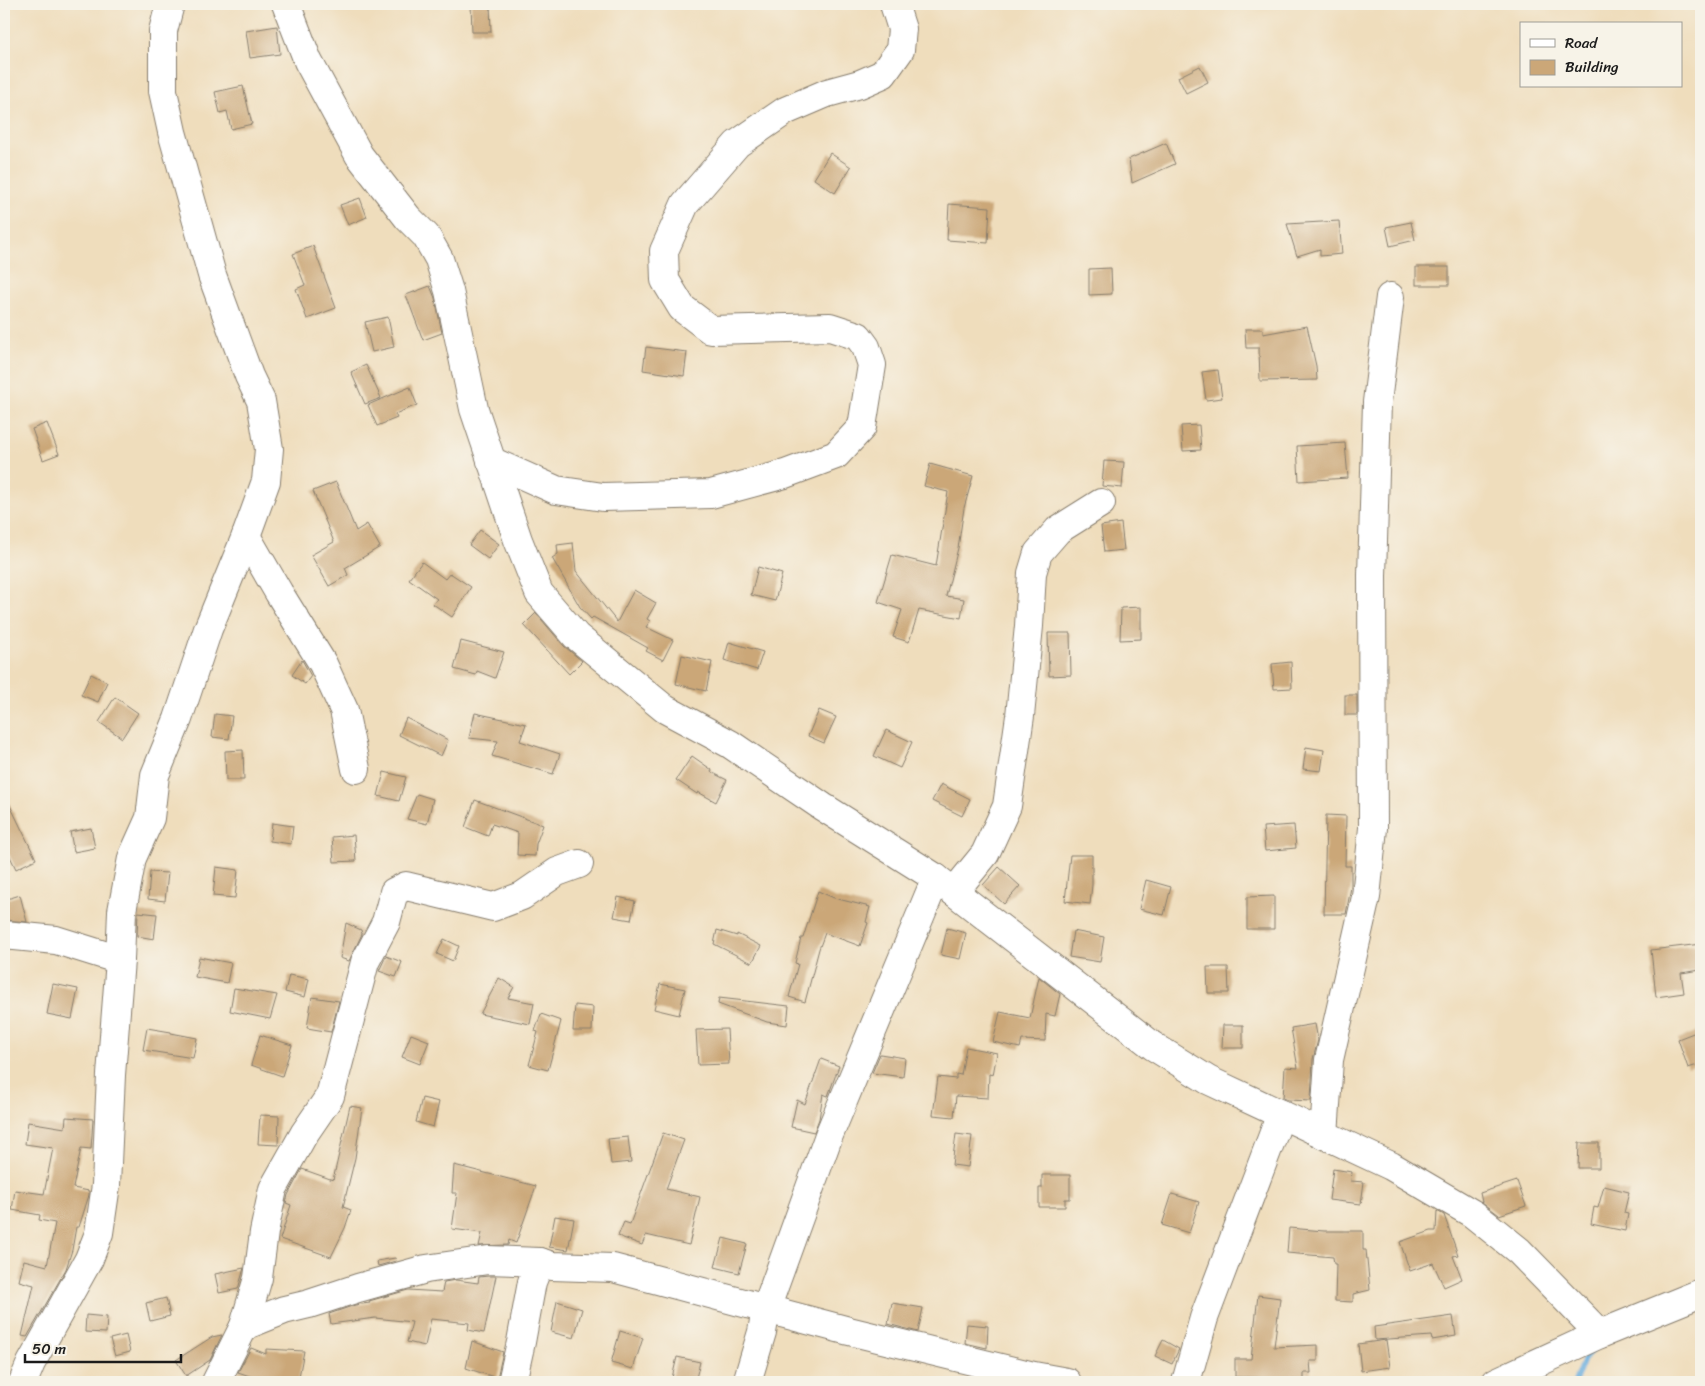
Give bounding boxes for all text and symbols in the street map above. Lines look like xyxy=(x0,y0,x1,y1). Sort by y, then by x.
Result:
legend xyxy=(1520,22,1682,88)
text: Road xyxy=(1565,30,1598,56)
text: Building xyxy=(1565,54,1619,80)
scale bar xyxy=(25,1331,181,1363)
text: 50 m xyxy=(32,1336,67,1362)

